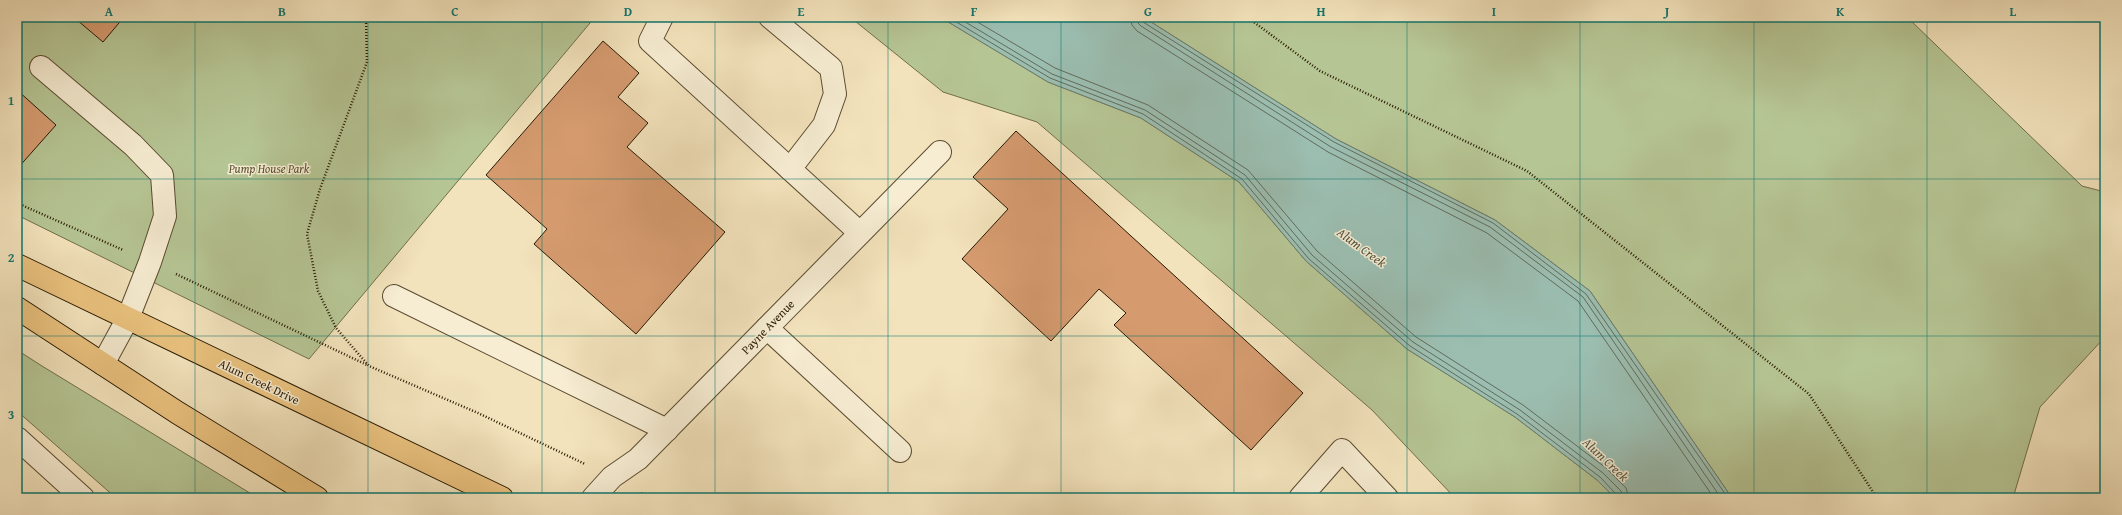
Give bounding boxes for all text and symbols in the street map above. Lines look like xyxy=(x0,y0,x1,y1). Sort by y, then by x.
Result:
text: A xyxy=(105,2,114,21)
text: B xyxy=(278,2,286,21)
text: C xyxy=(451,2,459,21)
text: D xyxy=(624,2,632,21)
text: E xyxy=(798,2,805,21)
text: F xyxy=(971,2,978,21)
text: G xyxy=(1144,2,1152,21)
text: H xyxy=(1316,2,1326,21)
text: I xyxy=(1492,2,1496,21)
text: J xyxy=(1663,2,1670,21)
text: K xyxy=(1836,2,1845,21)
text: L xyxy=(2010,2,2017,21)
text: 1 xyxy=(8,91,14,110)
park label: Pump House Park xyxy=(228,160,310,177)
water label: Alum Creek xyxy=(1332,222,1390,272)
text: 2 xyxy=(8,248,15,267)
street label: Payne Avenue xyxy=(737,295,798,358)
street label: Alum Creek Drive xyxy=(216,355,303,409)
text: 3 xyxy=(8,405,14,424)
water label: Alum Creek xyxy=(1578,432,1633,486)

